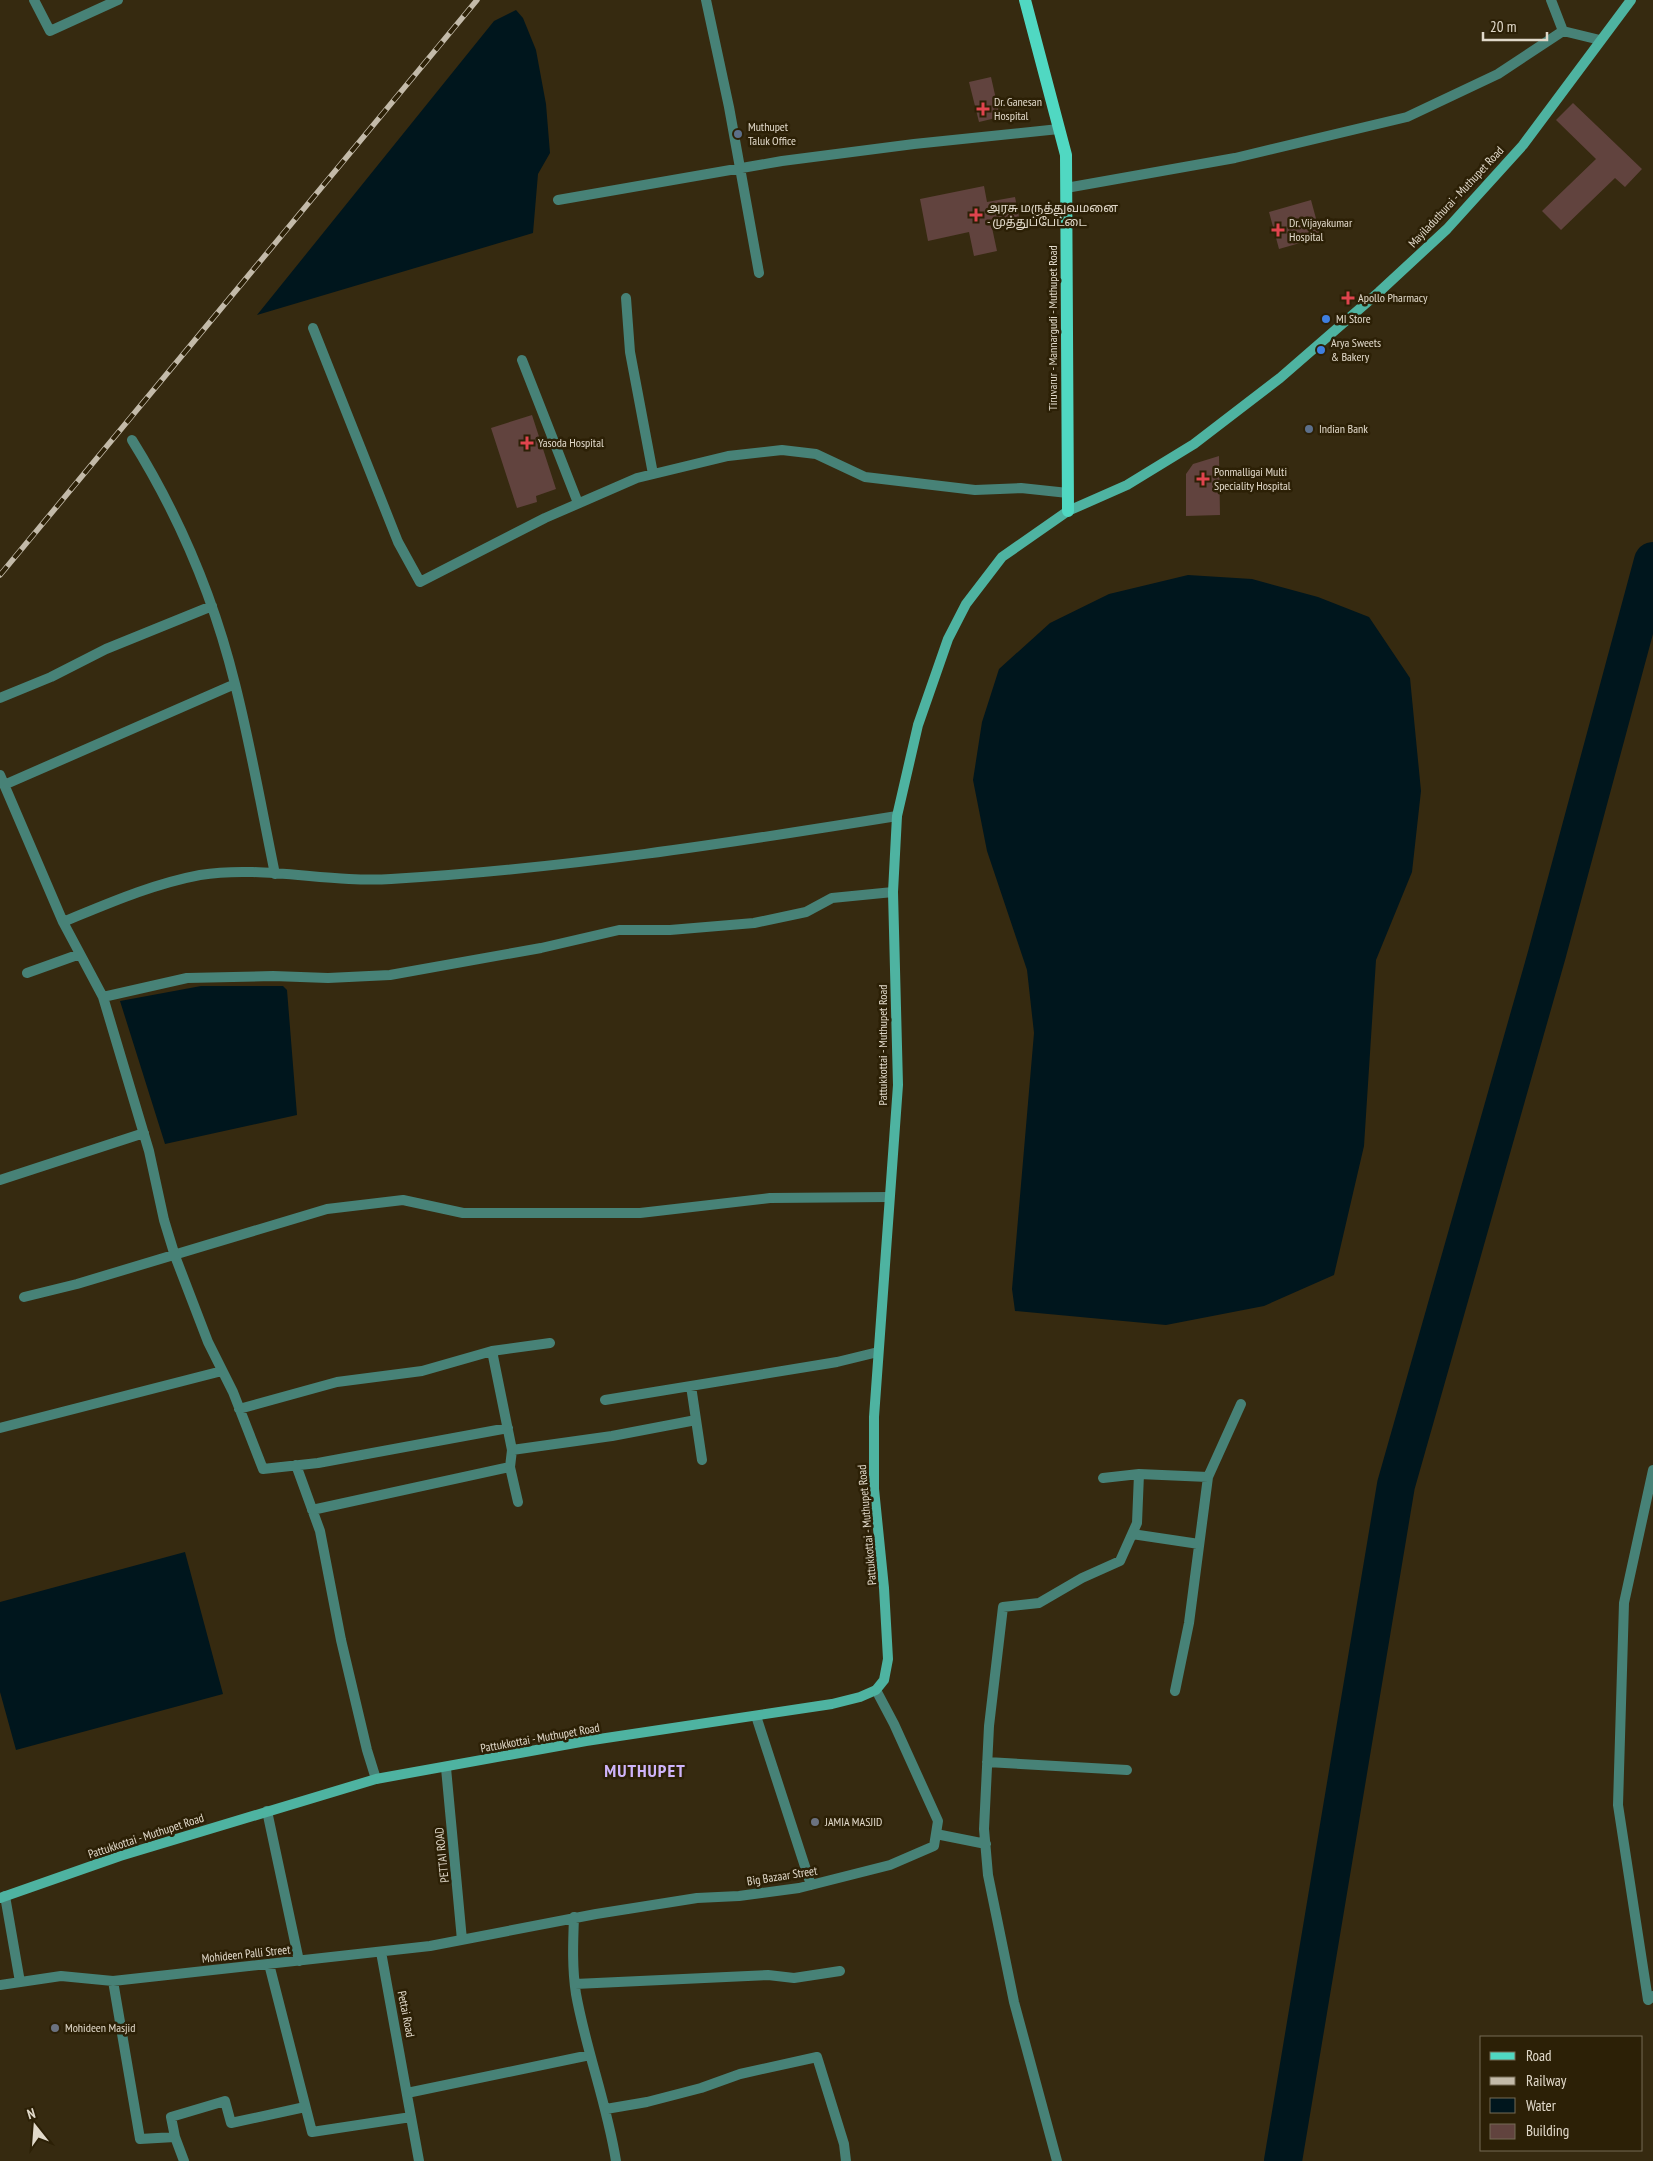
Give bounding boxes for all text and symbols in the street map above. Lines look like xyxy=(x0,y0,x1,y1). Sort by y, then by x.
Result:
scale bar xyxy=(1483,10,1547,42)
text: 20 m xyxy=(1490,17,1516,36)
place label: Dr. Ganesan Hospital xyxy=(994,94,1042,123)
marker: Dr. Ganesan Hospital xyxy=(976,102,990,116)
place label: Muthupet Taluk Office xyxy=(748,119,796,148)
marker: Muthupet Taluk Office xyxy=(732,128,744,140)
street label: Mayiladuthurai - Muthupet Road xyxy=(1405,143,1506,250)
place label: அரசு மருத்துவமனை - முத்துப்பேட்டை xyxy=(987,200,1118,230)
marker: அரசு மருத்துவமனை - முத்துப்பேட்டை xyxy=(969,208,983,222)
place label: Dr. Vijayakumar Hospital xyxy=(1289,215,1353,244)
marker: Dr. Vijayakumar Hospital xyxy=(1271,223,1285,237)
street label: Tiruvarur - Mannargudi - Muthupet Road xyxy=(1045,245,1060,411)
place label: Apollo Pharmacy xyxy=(1358,290,1428,305)
marker: Apollo Pharmacy xyxy=(1342,292,1354,304)
place label: MI Store xyxy=(1336,311,1371,326)
marker: MI Store xyxy=(1320,313,1332,325)
place label: Arya Sweets & Bakery xyxy=(1331,335,1381,364)
marker: Arya Sweets & Bakery xyxy=(1315,344,1327,356)
place label: Indian Bank xyxy=(1319,421,1368,436)
marker: Indian Bank xyxy=(1303,423,1315,435)
place label: Yasoda Hospital xyxy=(538,435,604,450)
marker: Yasoda Hospital xyxy=(520,436,534,450)
place label: Ponmalligai Multi Speciality Hospital xyxy=(1214,464,1291,493)
marker: Ponmalligai Multi Speciality Hospital xyxy=(1196,472,1210,486)
street label: Pattukkottai - Muthupet Road xyxy=(875,985,890,1105)
street label: Pattukkottai - Muthupet Road xyxy=(854,1464,879,1586)
street label: Pattukkottai - Muthupet Road xyxy=(479,1720,601,1755)
district label: MUTHUPET xyxy=(604,1759,686,1782)
street label: Pattukkottai - Muthupet Road xyxy=(86,1810,206,1861)
place label: JAMIA MASJID xyxy=(824,1814,882,1829)
marker: JAMIA MASJID xyxy=(809,1816,821,1828)
street label: PETTAI ROAD xyxy=(431,1827,452,1883)
street label: Big Bazaar Street xyxy=(746,1862,819,1888)
street label: Mohideen Palli Street xyxy=(201,1941,292,1966)
street label: Pettai Road xyxy=(395,1989,418,2038)
place label: Mohideen Masjid xyxy=(65,2020,135,2035)
marker: Mohideen Masjid xyxy=(49,2022,61,2034)
legend xyxy=(1480,2036,1643,2151)
text: Road xyxy=(1526,2046,1552,2065)
text: Railway xyxy=(1526,2071,1567,2090)
text: Water xyxy=(1526,2096,1557,2115)
north arrow xyxy=(10,2101,60,2151)
text: N xyxy=(25,2104,37,2123)
text: Building xyxy=(1526,2121,1569,2140)

